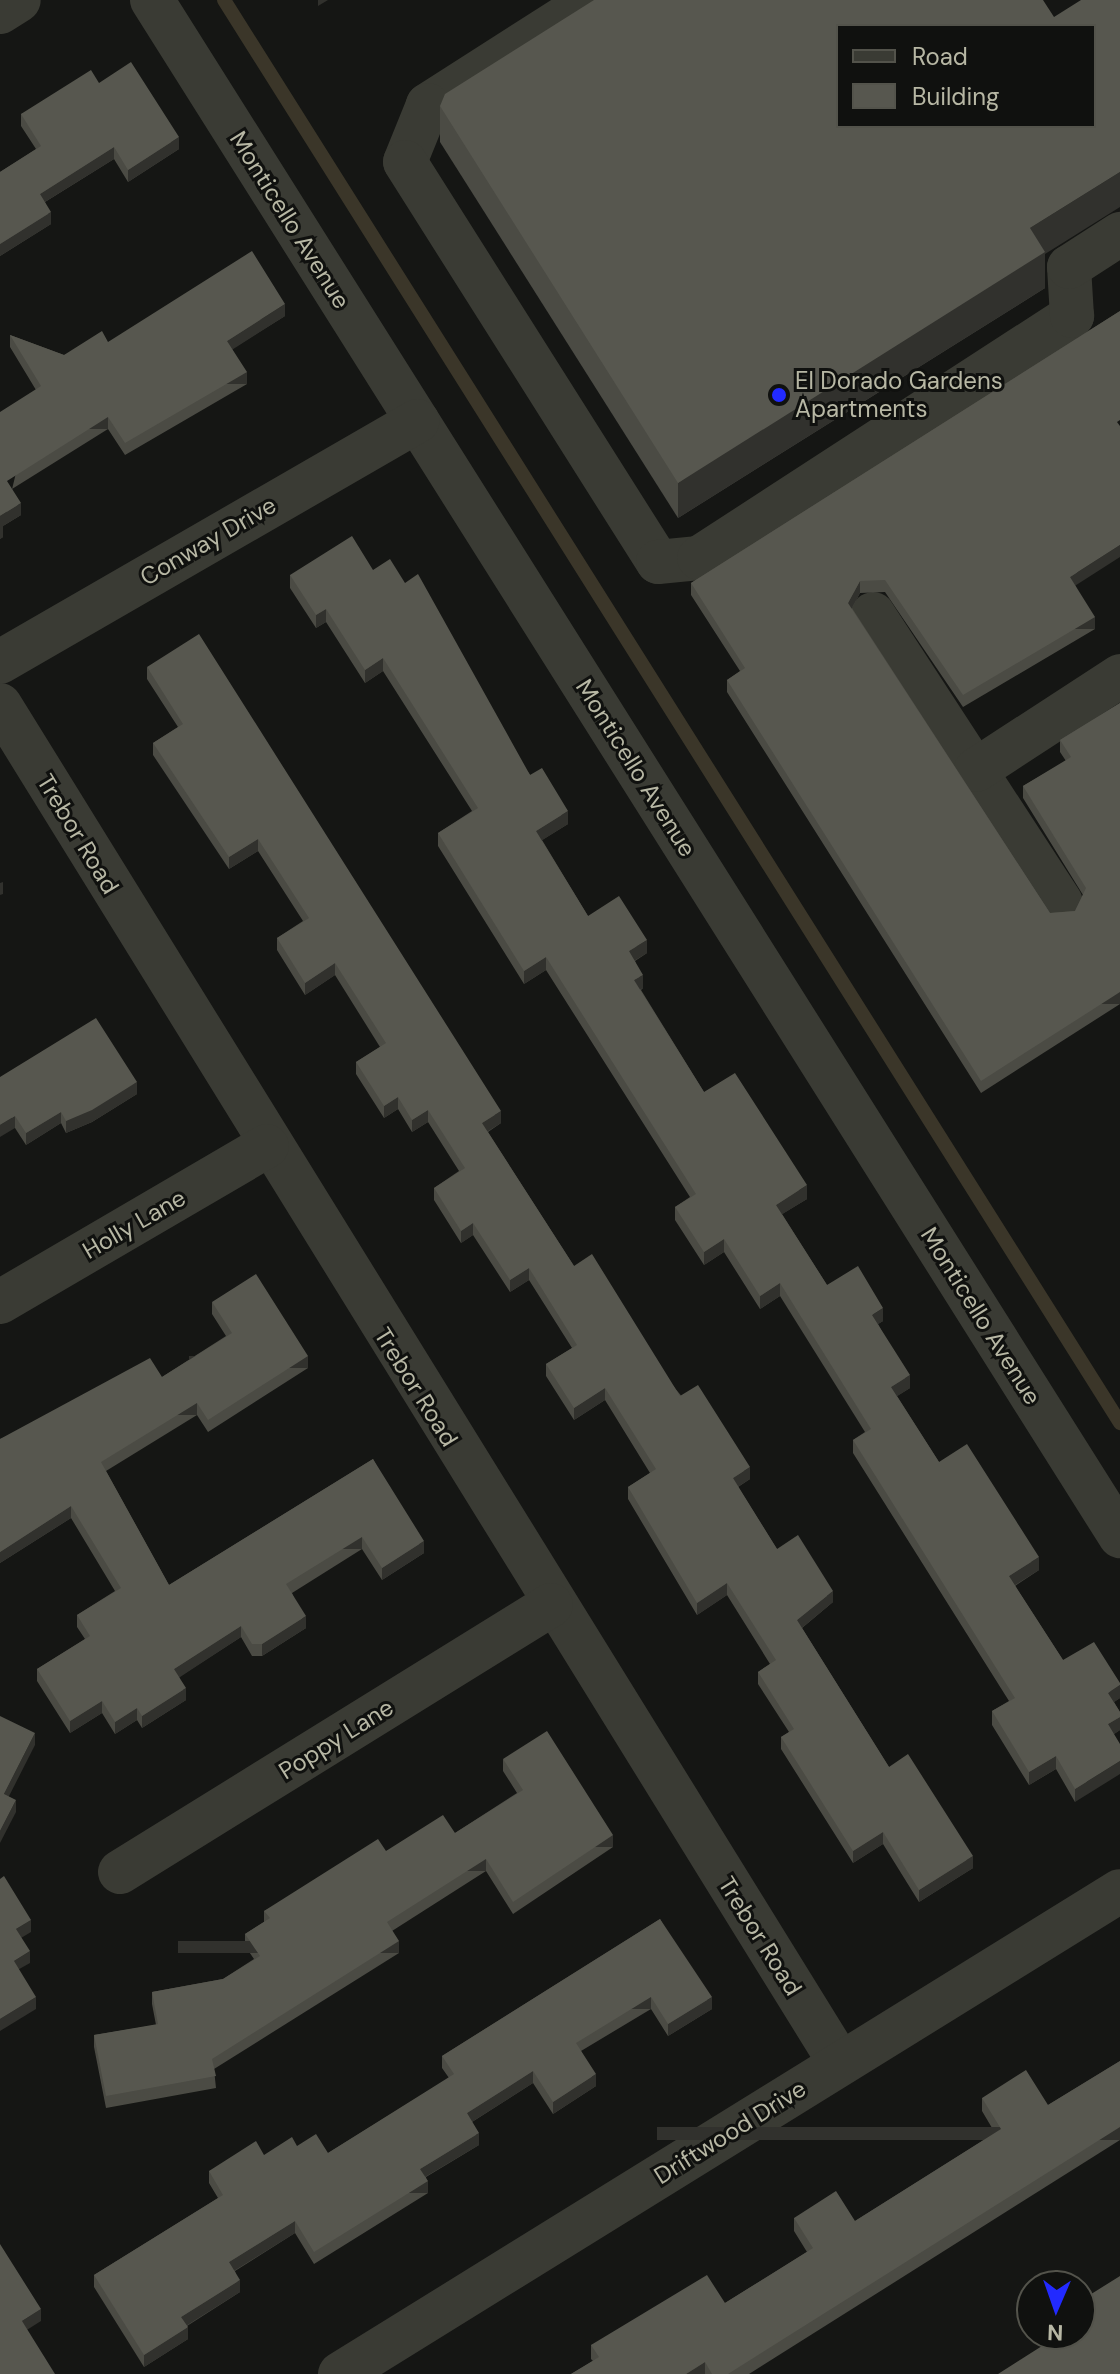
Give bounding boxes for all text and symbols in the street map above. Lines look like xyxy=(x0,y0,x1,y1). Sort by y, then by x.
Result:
legend xyxy=(836,24,1096,128)
text: Road xyxy=(912,41,968,72)
text: Building xyxy=(912,81,999,112)
street label: Monticello Avenue xyxy=(224,126,356,314)
place label: El Dorado Gardens Apartments xyxy=(795,367,1003,423)
marker: El Dorado Gardens Apartments xyxy=(770,386,788,404)
street label: Conway Drive xyxy=(135,490,281,592)
street label: Monticello Avenue xyxy=(570,674,702,862)
street label: Trebor Road xyxy=(31,769,125,899)
street label: Holly Lane xyxy=(77,1183,191,1265)
street label: Monticello Avenue xyxy=(915,1222,1047,1410)
street label: Trebor Road xyxy=(368,1322,464,1452)
street label: Poppy Lane xyxy=(274,1693,398,1785)
street label: Trebor Road xyxy=(712,1871,808,2001)
street label: Driftwood Drive xyxy=(649,2074,811,2190)
north arrow xyxy=(1016,2270,1096,2350)
text: N xyxy=(1047,2318,1064,2347)

